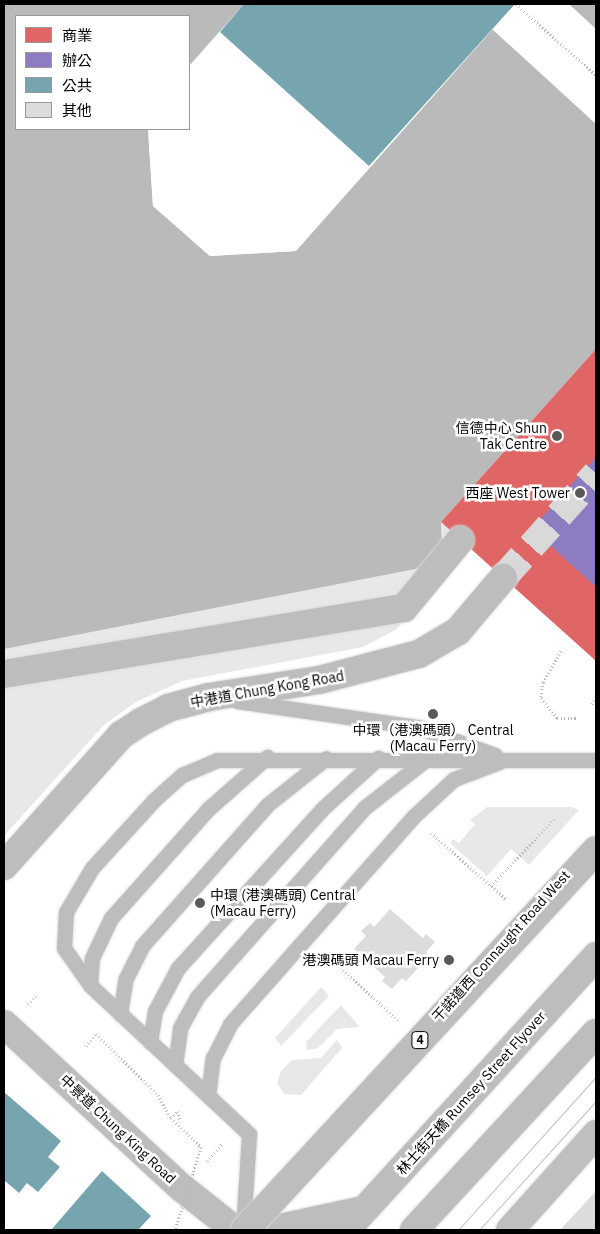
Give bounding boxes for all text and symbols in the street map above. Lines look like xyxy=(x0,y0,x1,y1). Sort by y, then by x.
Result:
legend xyxy=(15,15,190,130)
text: 商業 xyxy=(62,26,92,45)
text: 辦公 xyxy=(62,51,92,70)
text: 公共 xyxy=(62,76,92,95)
text: 其他 xyxy=(62,101,92,120)
place label: 信德中心 Shun Tak Centre xyxy=(456,420,547,452)
marker: 信德中心 Shun Tak Centre xyxy=(551,430,563,442)
place label: 西座 West Tower xyxy=(465,485,570,501)
marker: 西座 West Tower xyxy=(574,487,586,499)
street label: 中港道 Chung Kong Road xyxy=(189,667,345,711)
marker: 中環（港澳碼頭） Central (Macau Ferry) xyxy=(427,708,439,720)
place label: 中環（港澳碼頭） Central (Macau Ferry) xyxy=(353,722,513,754)
street label: 干諾道西 Connaught Road West xyxy=(429,867,573,1025)
place label: 中環 (港澳碼頭) Central (Macau Ferry) xyxy=(210,887,356,920)
marker: 中環 (港澳碼頭) Central (Macau Ferry) xyxy=(194,897,206,909)
place label: 港澳碼頭 Macau Ferry xyxy=(303,952,439,968)
marker: 港澳碼頭 Macau Ferry xyxy=(443,954,455,966)
street label: 林士街天橋 Rumsey Street Flyover xyxy=(393,1008,549,1178)
road number: 4 xyxy=(411,1030,429,1050)
street label: 中景道 Chung King Road xyxy=(57,1071,179,1187)

